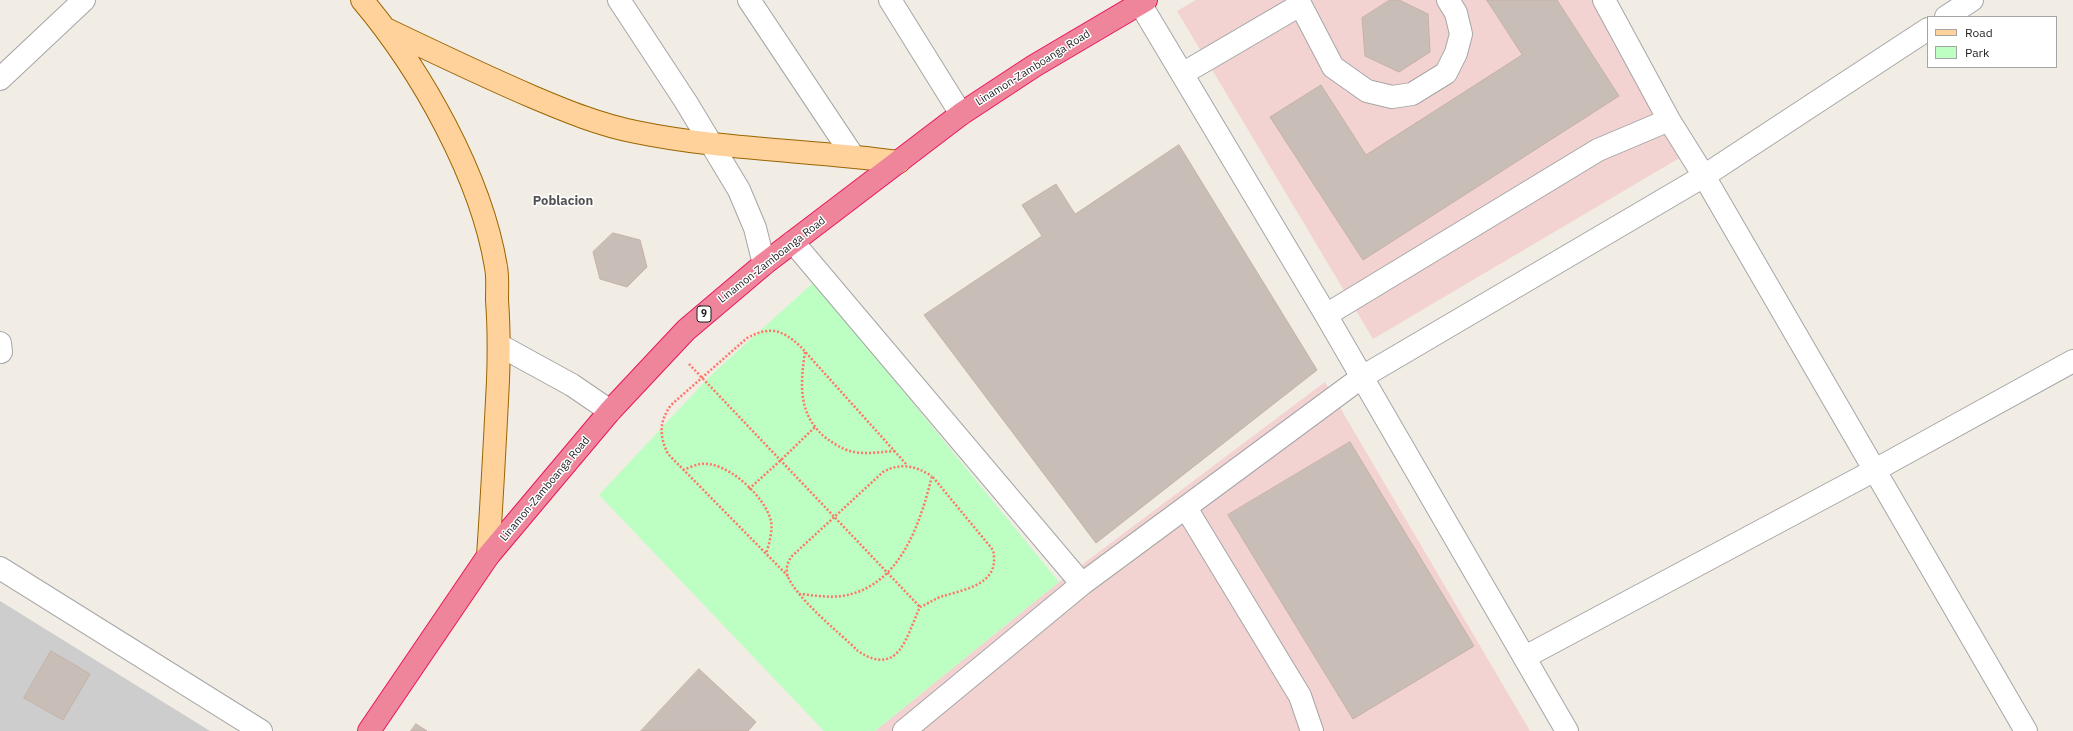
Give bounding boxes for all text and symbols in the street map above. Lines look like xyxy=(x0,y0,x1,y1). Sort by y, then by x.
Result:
legend xyxy=(1927,16,2057,68)
text: Road xyxy=(1965,25,1993,40)
street label: Linamon-Zamboanga Road xyxy=(973,27,1093,109)
text: Park xyxy=(1965,45,1989,60)
district label: Poblacion xyxy=(533,193,593,209)
street label: Linamon-Zamboanga Road xyxy=(716,214,828,306)
road number: 9 xyxy=(697,306,711,322)
street label: Linamon-Zamboanga Road xyxy=(497,434,593,544)

